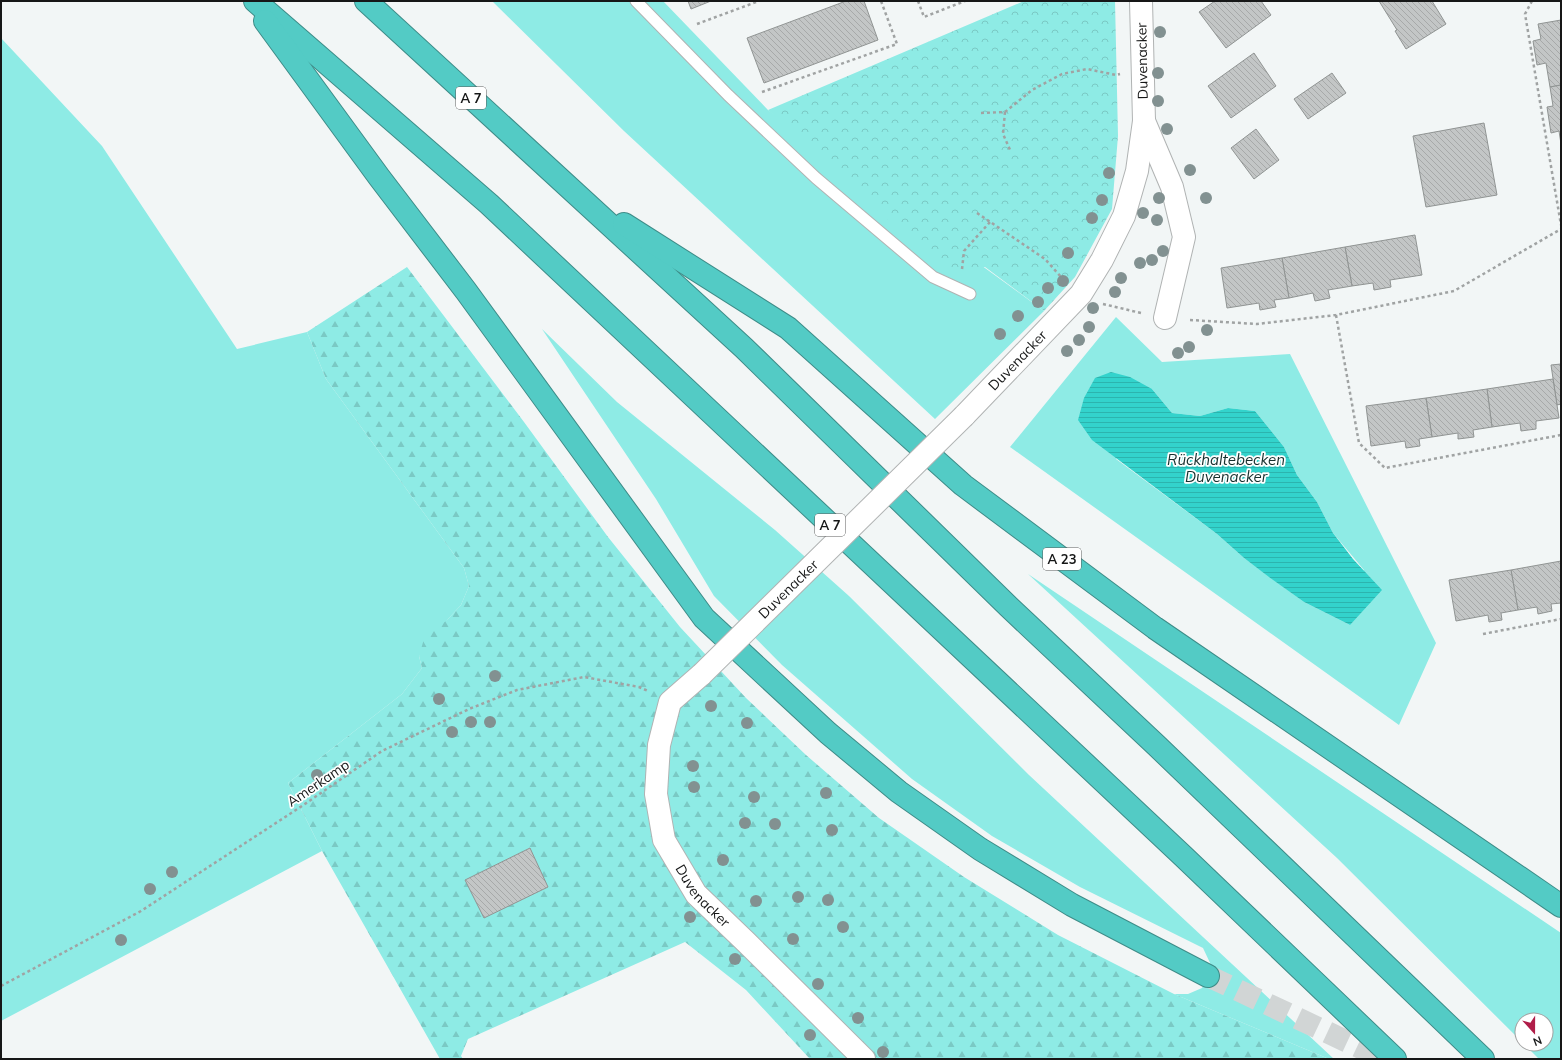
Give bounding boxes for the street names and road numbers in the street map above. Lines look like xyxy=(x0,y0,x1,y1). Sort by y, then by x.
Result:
street label: Duvenacker xyxy=(1132,22,1152,100)
road number: A 7 xyxy=(456,87,486,109)
street label: Duvenacker xyxy=(984,326,1051,394)
road number: A 7 xyxy=(815,514,845,536)
road number: A 23 xyxy=(1043,548,1081,570)
street label: Duvenacker xyxy=(755,555,823,622)
street label: Amerkamp xyxy=(283,756,353,810)
street label: Duvenacker xyxy=(671,861,735,932)

